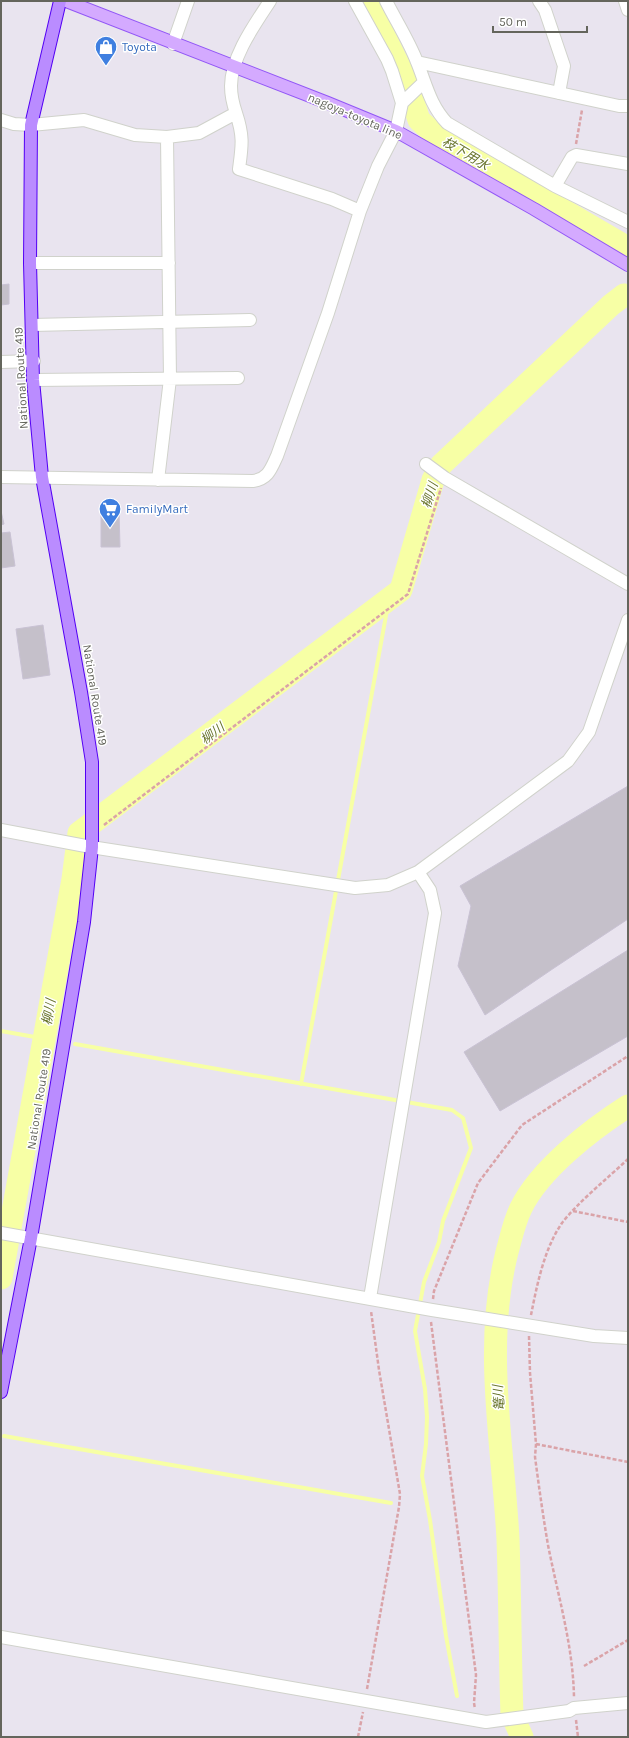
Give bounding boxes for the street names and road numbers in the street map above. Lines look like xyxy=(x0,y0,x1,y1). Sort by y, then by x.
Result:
street label: nagoya-toyota line xyxy=(306,90,404,142)
street label: National Route 419 xyxy=(11,327,31,429)
street label: National Route 419 xyxy=(80,644,110,746)
street label: National Route 419 xyxy=(24,1048,54,1150)

